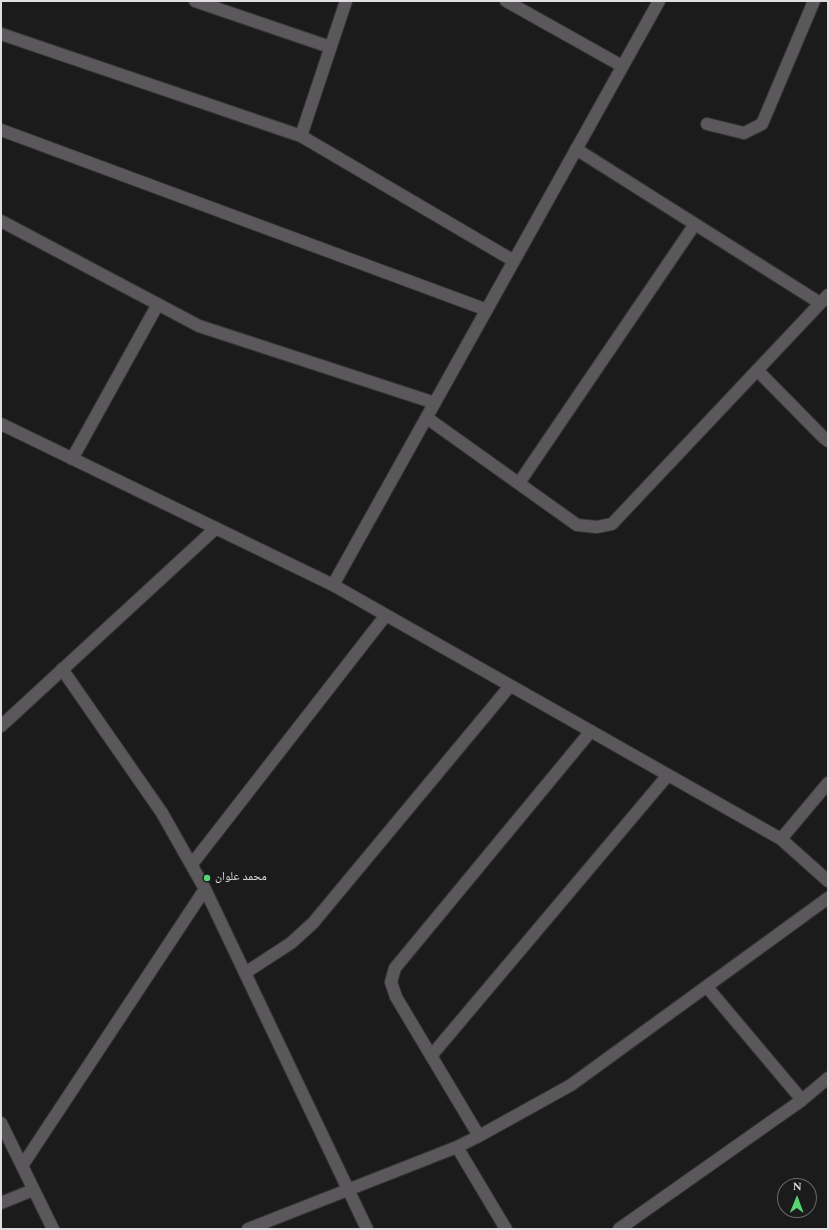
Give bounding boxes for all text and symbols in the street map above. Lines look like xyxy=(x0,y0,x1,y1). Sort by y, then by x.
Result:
place label: محمد علوان xyxy=(215,871,267,885)
marker: محمد علوان xyxy=(202,873,212,883)
north arrow xyxy=(777,1178,817,1218)
text: N xyxy=(793,1178,802,1195)

